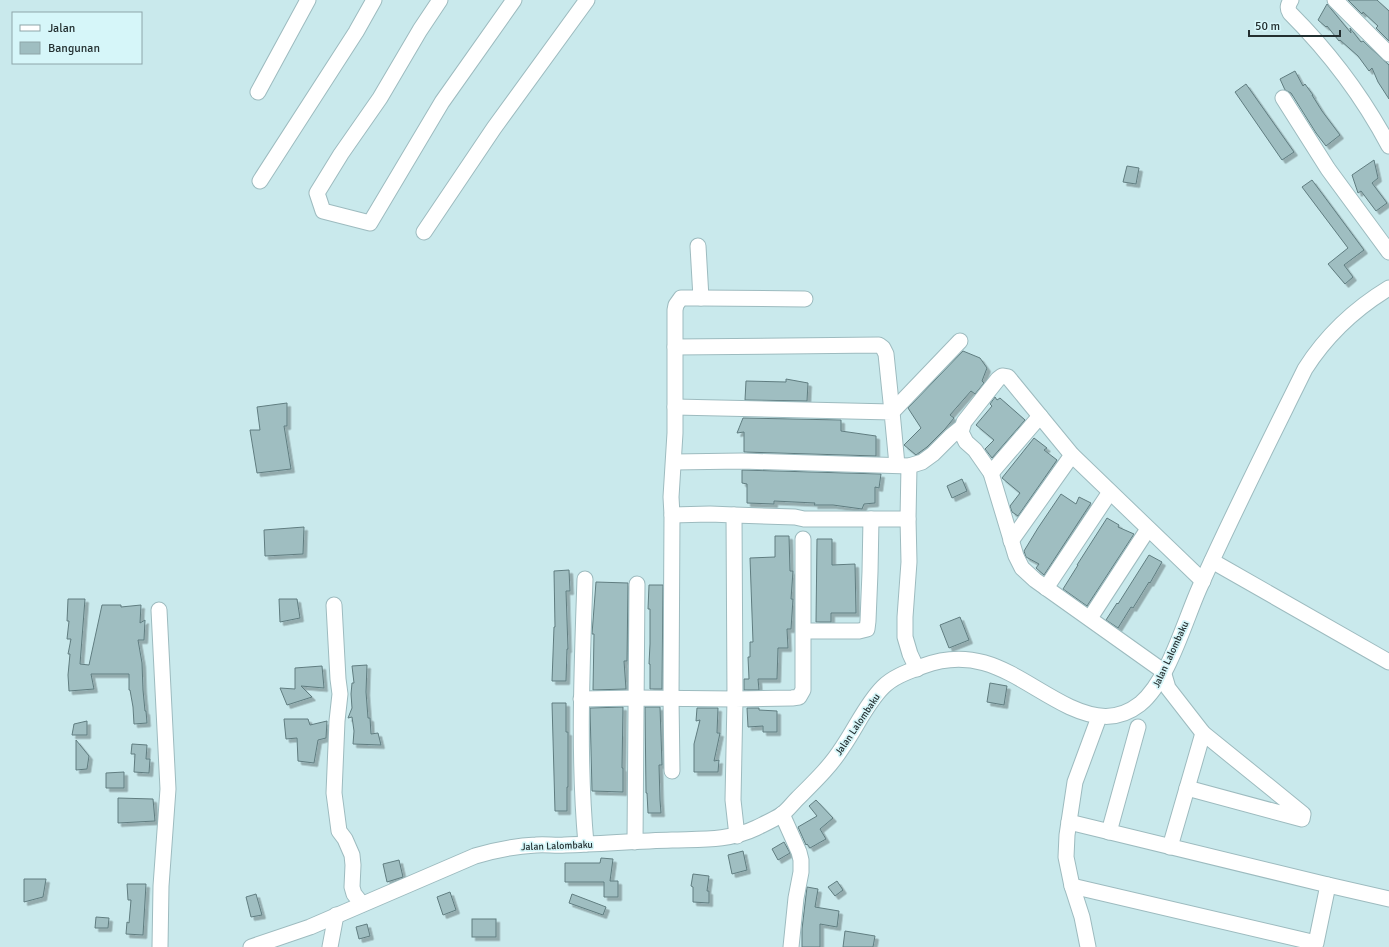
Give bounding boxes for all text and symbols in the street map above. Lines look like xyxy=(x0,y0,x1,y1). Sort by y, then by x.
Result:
legend xyxy=(12,12,142,64)
scale bar xyxy=(1249,12,1340,38)
text: 50 m xyxy=(1255,19,1280,34)
text: Jalan xyxy=(48,21,75,36)
text: Bangunan xyxy=(48,41,100,56)
street label: Jalan Lalombaku xyxy=(1150,619,1192,690)
street label: Jalan Lalombaku xyxy=(833,691,883,758)
street label: Jalan Lalombaku xyxy=(521,839,593,853)

